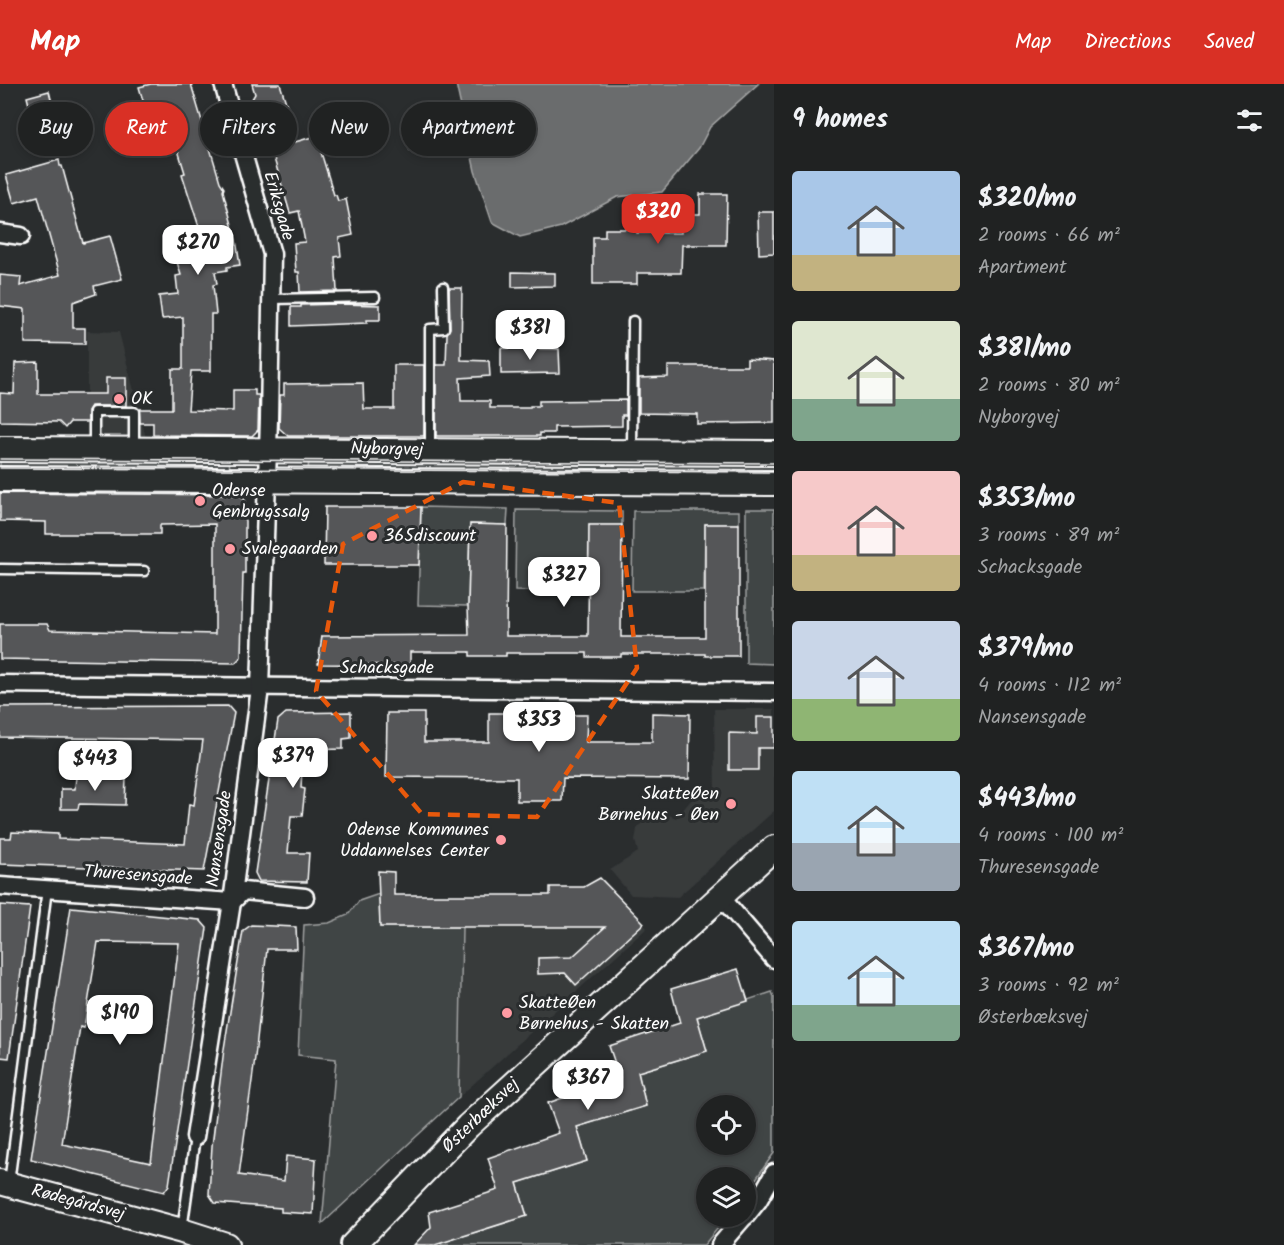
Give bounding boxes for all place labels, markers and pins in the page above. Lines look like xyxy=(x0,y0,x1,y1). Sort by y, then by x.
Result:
pin: $320 xyxy=(622,194,694,245)
pin: $270 xyxy=(162,225,234,276)
pin: $381 xyxy=(494,310,566,361)
place label: OK xyxy=(131,385,153,414)
marker: OK xyxy=(112,392,126,406)
place label: Odense Genbrugssalg xyxy=(212,477,310,527)
marker: Odense Genbrugssalg xyxy=(193,494,207,508)
place label: 365discount xyxy=(384,522,477,551)
marker: 365discount xyxy=(365,529,379,543)
place label: Svalegaarden xyxy=(242,535,338,564)
marker: Svalegaarden xyxy=(223,542,237,556)
pin: $327 xyxy=(528,557,600,608)
pin: $353 xyxy=(503,702,575,753)
pin: $379 xyxy=(257,738,329,789)
pin: $443 xyxy=(59,741,131,792)
place label: SkatteØen Børnehus - Øen xyxy=(598,780,719,830)
marker: SkatteØen Børnehus - Øen xyxy=(724,797,738,811)
place label: Odense Kommunes Uddannelses Center xyxy=(340,816,490,866)
marker: Odense Kommunes Uddannelses Center xyxy=(494,833,508,847)
place label: SkatteØen Børnehus - Skatten xyxy=(519,989,669,1039)
pin: $190 xyxy=(84,995,156,1046)
marker: SkatteØen Børnehus - Skatten xyxy=(500,1006,514,1020)
pin: $367 xyxy=(552,1060,624,1111)

